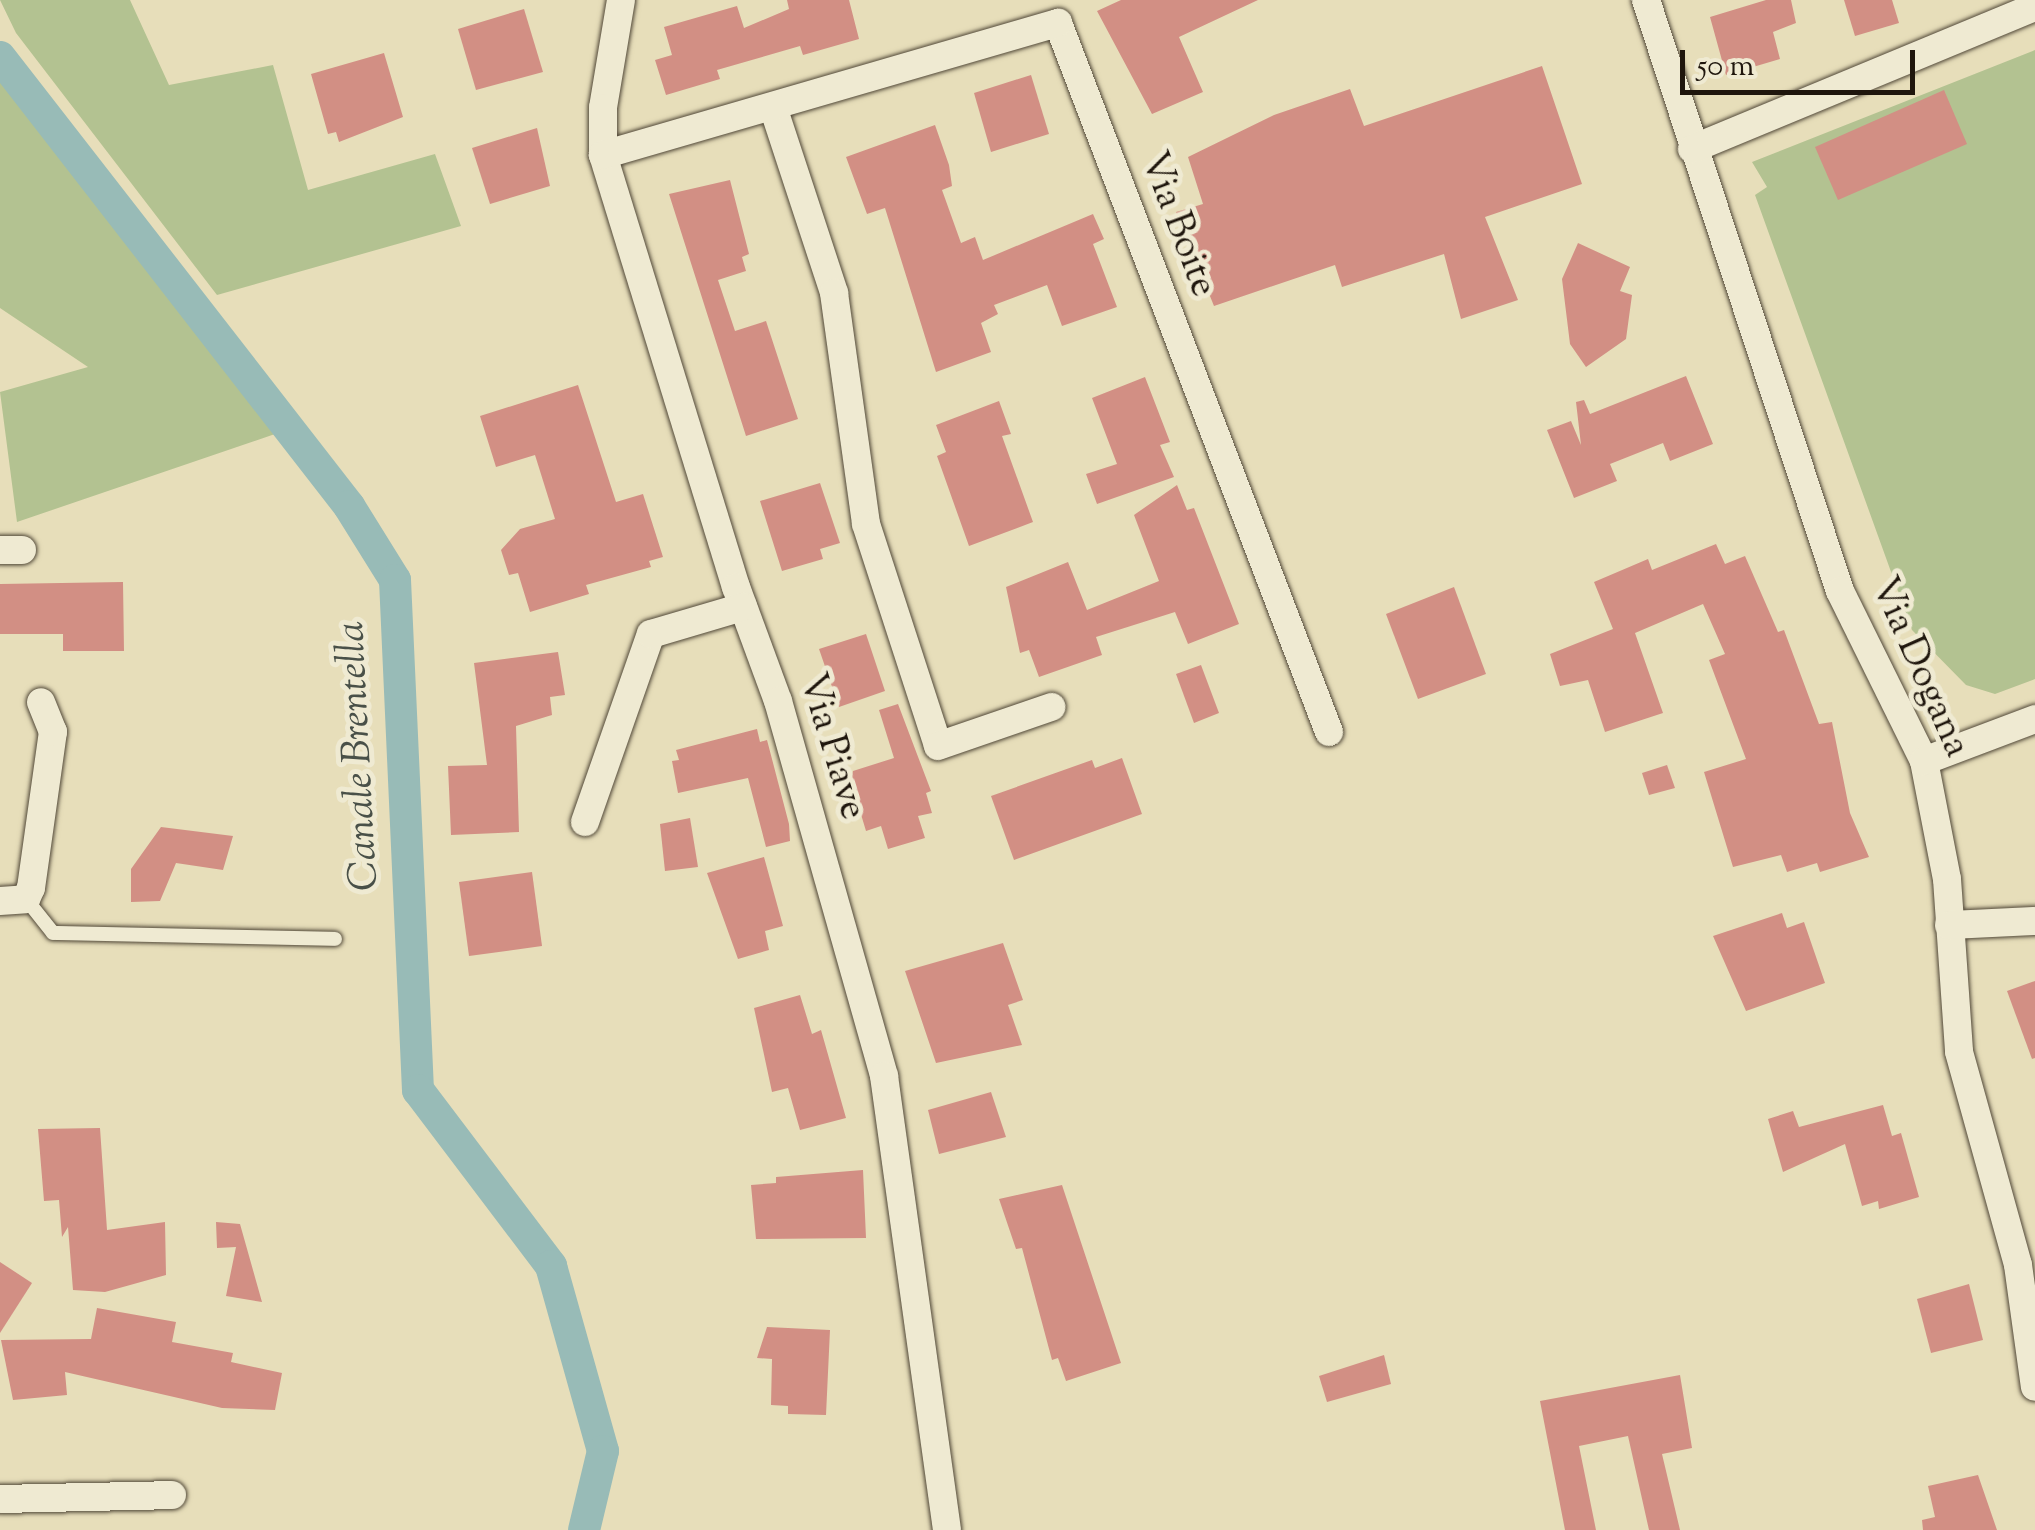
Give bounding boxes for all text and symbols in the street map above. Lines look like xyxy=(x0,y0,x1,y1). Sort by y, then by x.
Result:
scale bar xyxy=(1685,30,1920,92)
text: 50 m xyxy=(1697,46,1754,89)
street label: Via Boite xyxy=(1128,146,1224,304)
street label: Via Dogana xyxy=(1858,571,1978,765)
water label: Canale Brentella xyxy=(329,620,391,892)
street label: Via Piave xyxy=(786,669,874,825)

